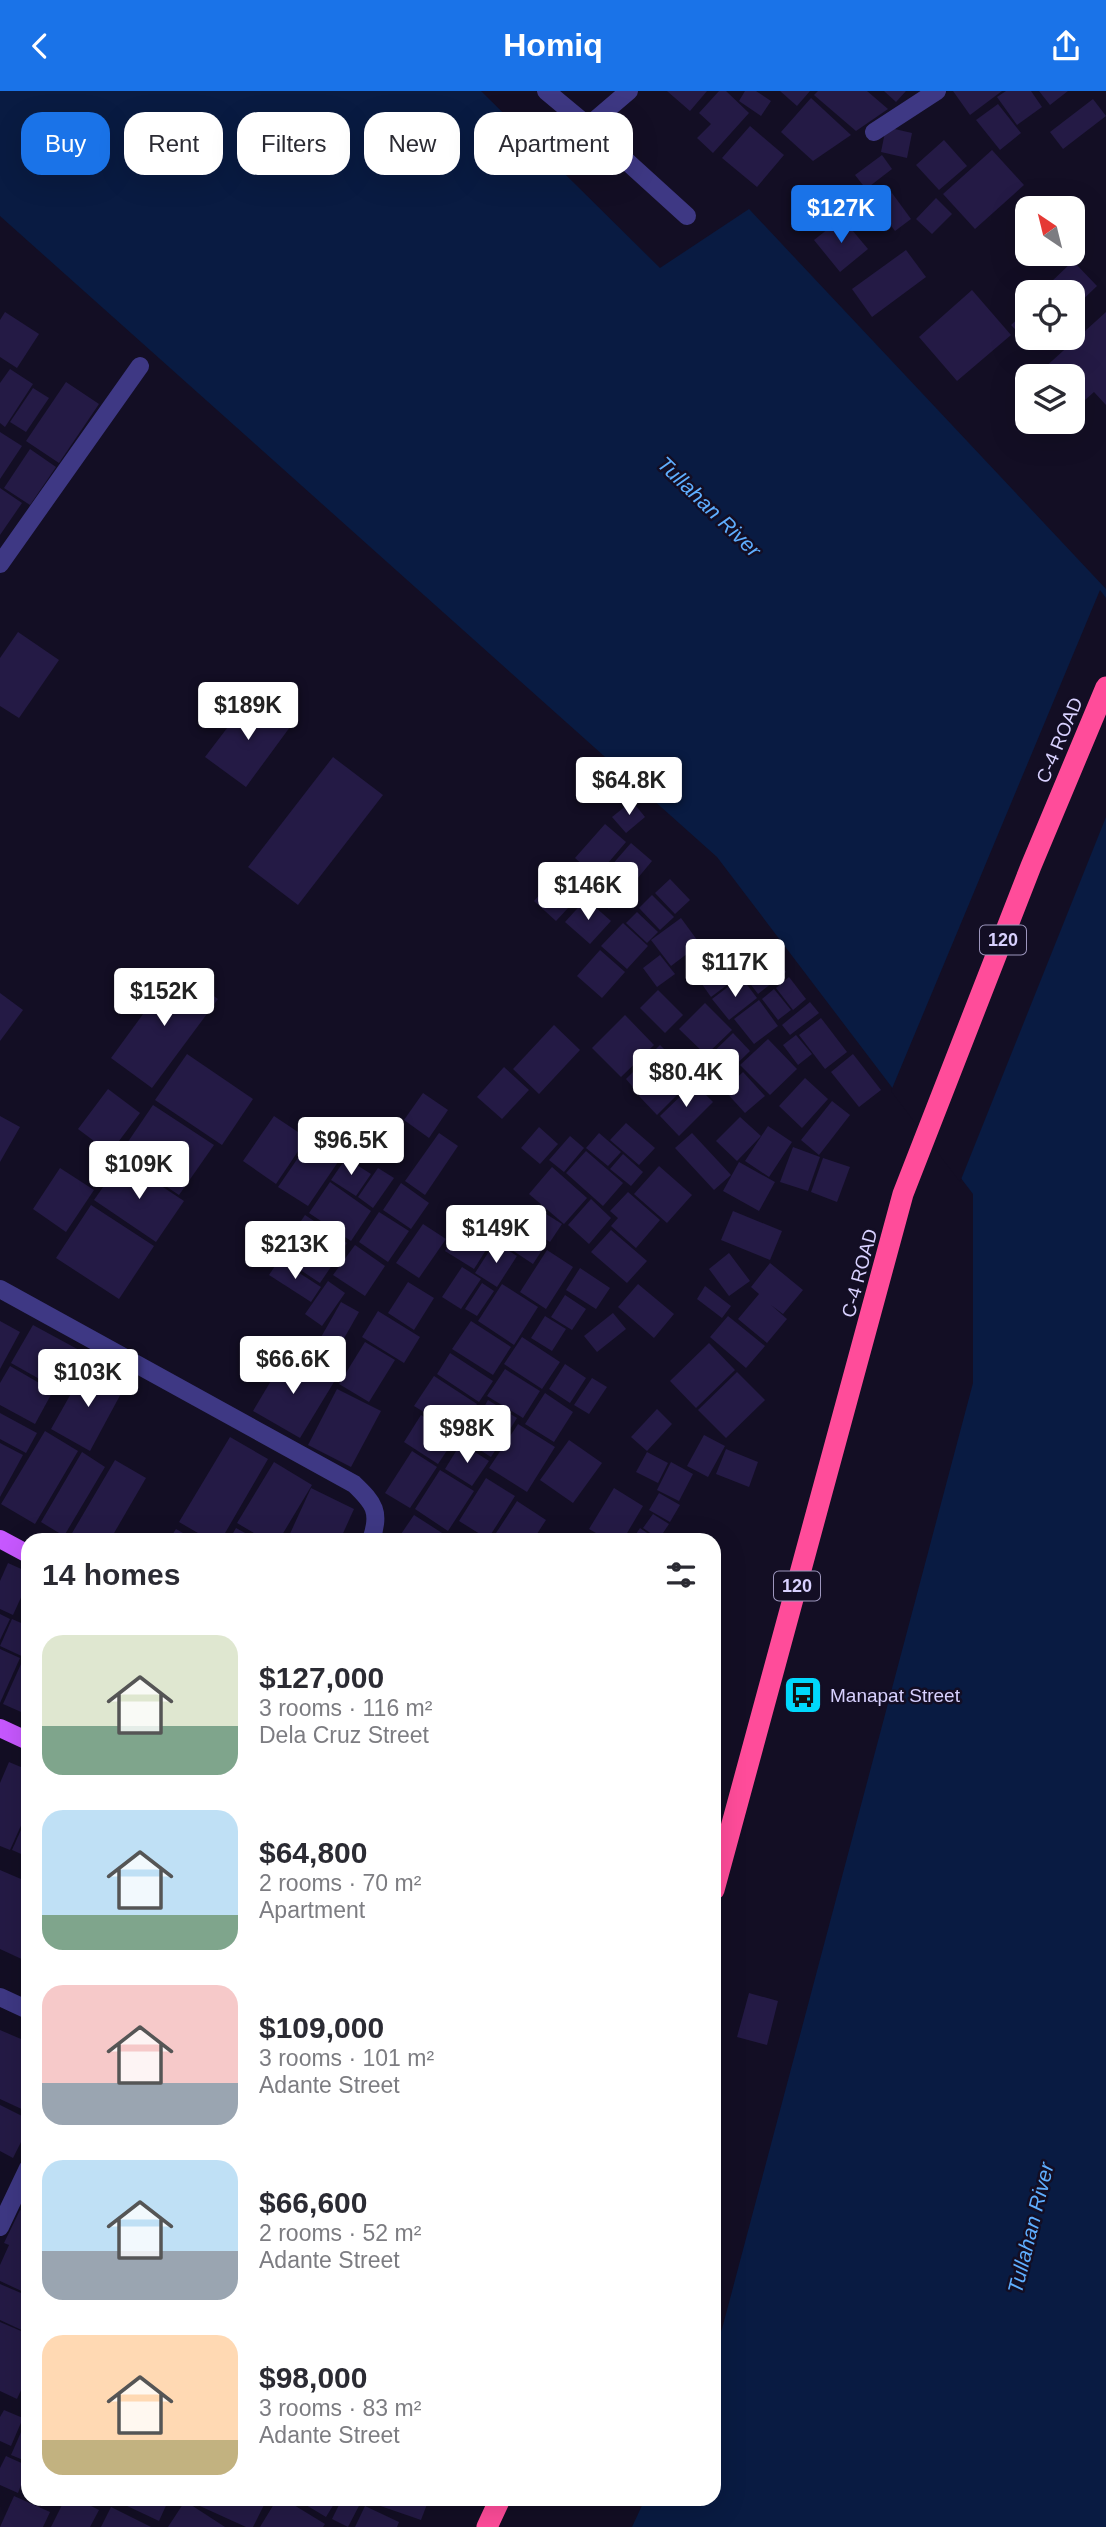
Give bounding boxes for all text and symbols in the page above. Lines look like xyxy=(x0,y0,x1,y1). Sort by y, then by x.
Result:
icon: back xyxy=(21,27,59,65)
text: Homiq xyxy=(503,27,603,63)
icon: share xyxy=(1047,27,1085,65)
chip: Buy xyxy=(21,112,110,175)
chip: Rent xyxy=(124,112,223,175)
chip: Filters xyxy=(237,112,350,175)
chip: New xyxy=(364,112,460,175)
chip: Apartment xyxy=(474,112,633,175)
pin: $127K xyxy=(792,185,890,245)
text: $127K xyxy=(807,195,875,221)
north arrow xyxy=(1015,196,1085,266)
map controls xyxy=(1015,196,1085,434)
button: locate xyxy=(1015,280,1085,350)
button: layers xyxy=(1015,364,1085,434)
water label: Tullahan River xyxy=(653,452,766,562)
pin: $189K xyxy=(199,683,297,742)
text: $189K xyxy=(214,692,282,718)
street label: C-4 ROAD xyxy=(1032,694,1087,786)
pin: $64.8K xyxy=(572,757,686,817)
text: $64.8K xyxy=(592,767,666,793)
pin: $146K xyxy=(539,863,637,922)
text: $146K xyxy=(554,872,622,898)
road number: 120 xyxy=(980,925,1026,955)
pin: $117K xyxy=(686,939,784,999)
text: $117K xyxy=(702,949,768,975)
pin: $152K xyxy=(115,969,213,1028)
text: $152K xyxy=(130,978,198,1004)
pin: $80.4K xyxy=(629,1049,743,1109)
text: $80.4K xyxy=(649,1059,723,1085)
pin: $96.5K xyxy=(294,1117,408,1177)
text: $96.5K xyxy=(314,1127,388,1153)
pin: $109K xyxy=(90,1141,188,1201)
text: $109K xyxy=(105,1151,173,1177)
pin: $149K xyxy=(447,1205,545,1265)
text: $149K xyxy=(462,1215,530,1241)
pin: $213K xyxy=(246,1221,344,1281)
street label: C-4 ROAD xyxy=(838,1227,881,1320)
text: $213K xyxy=(261,1231,329,1257)
pin: $66.6K xyxy=(236,1337,350,1396)
text: $66.6K xyxy=(256,1346,330,1372)
pin: $103K xyxy=(39,1349,137,1409)
text: $103K xyxy=(54,1359,122,1385)
pin: $98K xyxy=(426,1405,508,1465)
text: $98K xyxy=(440,1415,494,1441)
icon: filters xyxy=(662,1556,700,1594)
text: 14 homes xyxy=(42,1558,180,1591)
road number: 120 xyxy=(774,1571,820,1601)
text: $127,000 xyxy=(259,1661,384,1694)
icon: home xyxy=(98,1663,182,1747)
bus stop icon: Manapat Street xyxy=(782,1674,824,1716)
place label: Manapat Street xyxy=(830,1685,961,1706)
text: 3 rooms · 116 m² xyxy=(259,1695,432,1721)
text: Dela Cruz Street xyxy=(259,1722,429,1748)
text: $64,800 xyxy=(259,1836,367,1869)
icon: home xyxy=(98,1838,182,1922)
text: 2 rooms · 70 m² xyxy=(259,1870,421,1896)
text: Apartment xyxy=(259,1897,365,1923)
text: $109,000 xyxy=(259,2011,384,2044)
icon: home xyxy=(98,2013,182,2097)
text: 3 rooms · 101 m² xyxy=(259,2045,434,2071)
text: Adante Street xyxy=(259,2072,400,2098)
water label: Tullahan River xyxy=(1003,2159,1058,2296)
text: $66,600 xyxy=(259,2186,367,2219)
icon: home xyxy=(98,2188,182,2272)
text: 2 rooms · 52 m² xyxy=(259,2220,421,2246)
text: Adante Street xyxy=(259,2247,400,2273)
text: $98,000 xyxy=(259,2361,367,2394)
icon: home xyxy=(98,2363,182,2447)
text: 3 rooms · 83 m² xyxy=(259,2395,421,2421)
text: Adante Street xyxy=(259,2422,400,2448)

